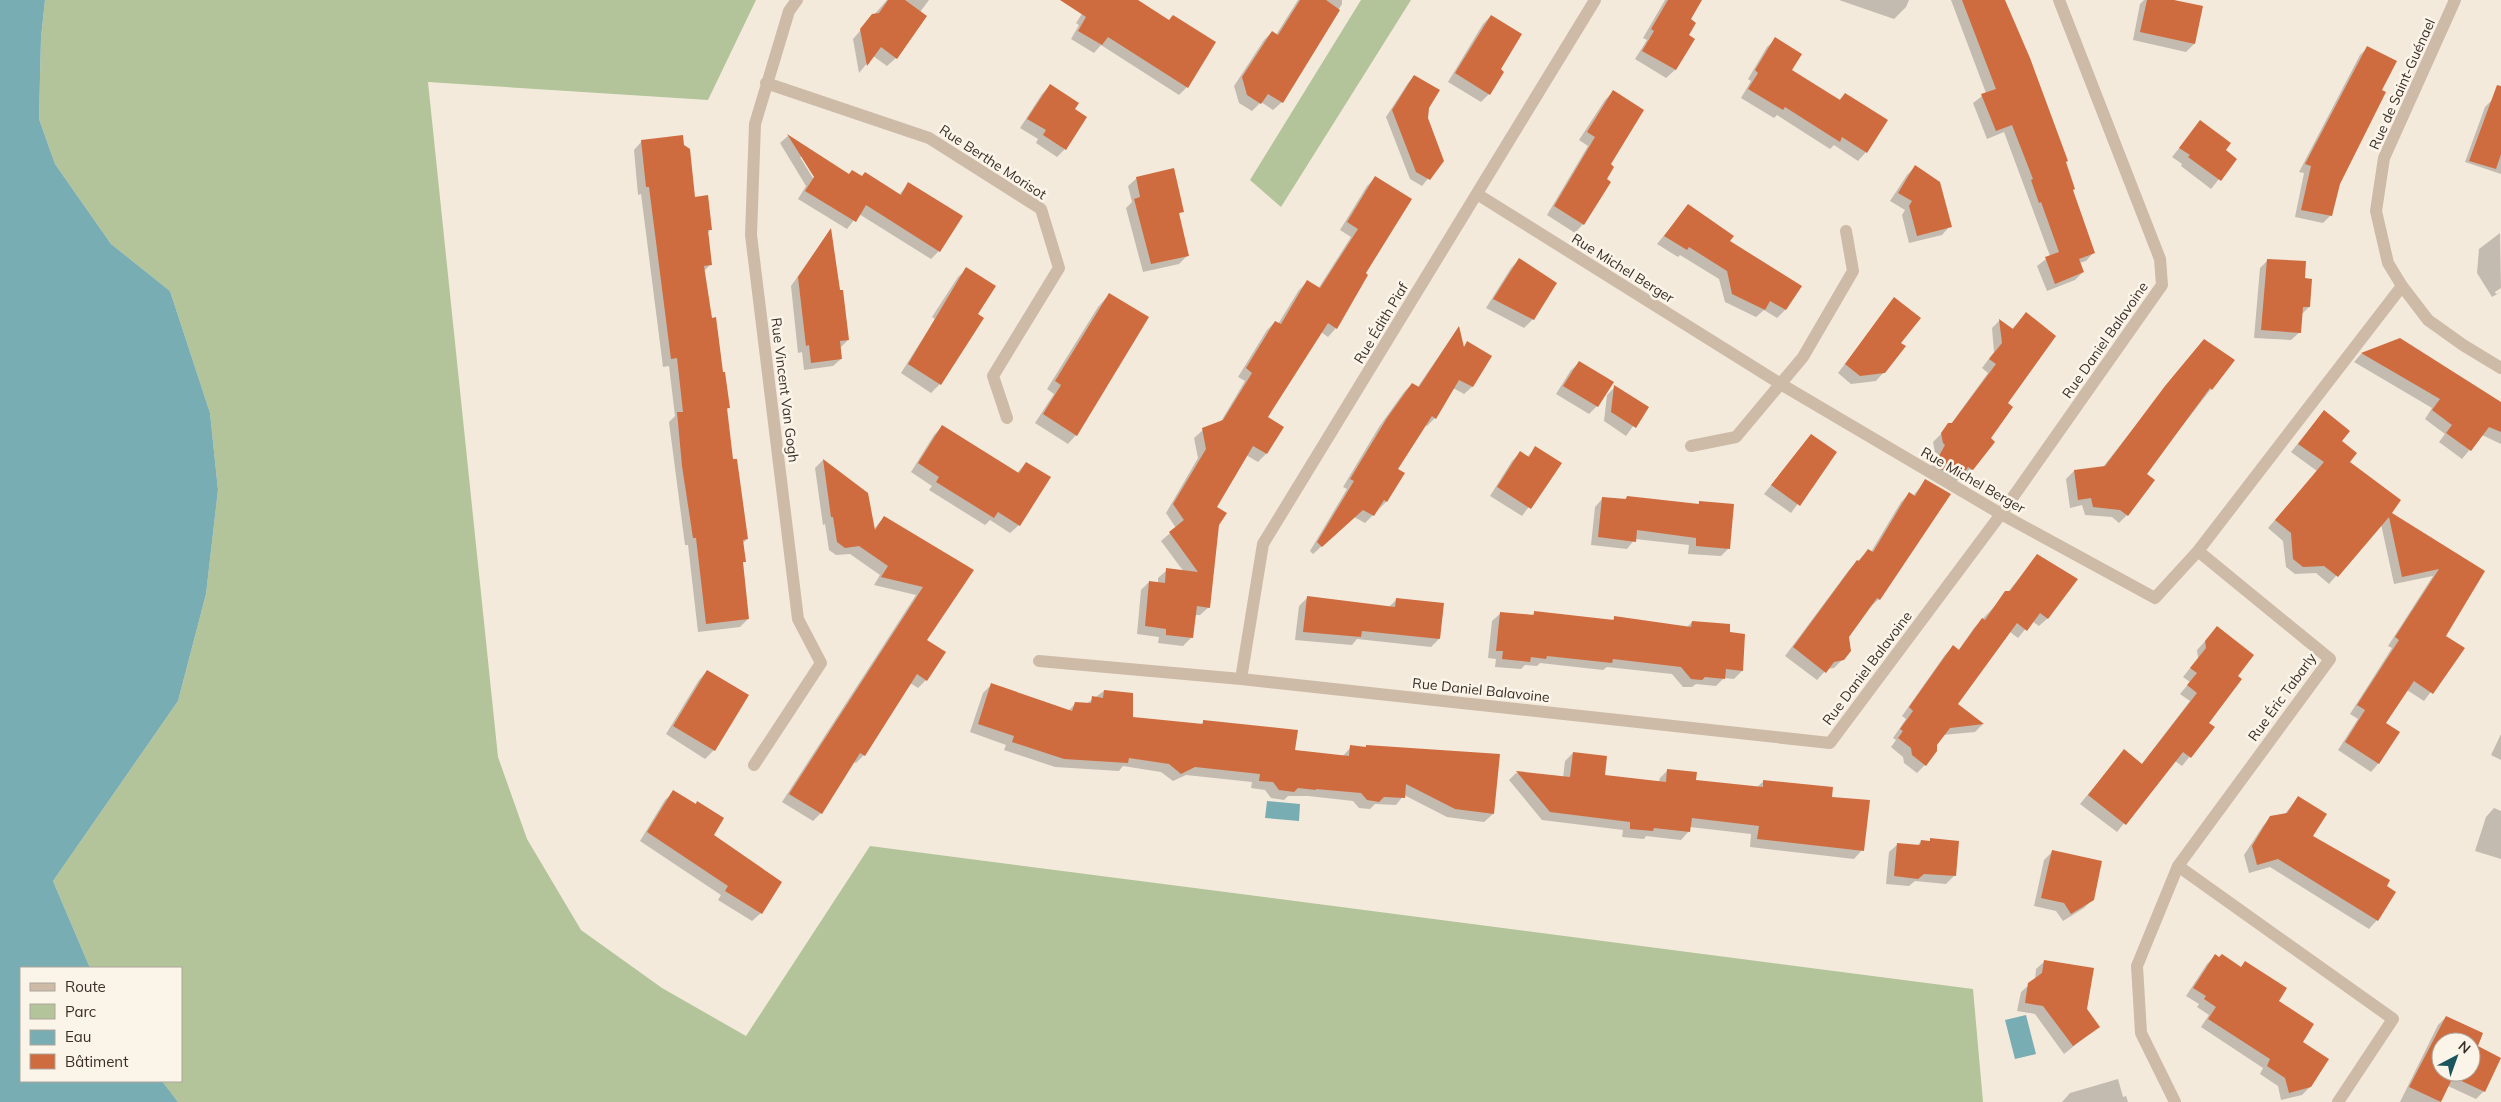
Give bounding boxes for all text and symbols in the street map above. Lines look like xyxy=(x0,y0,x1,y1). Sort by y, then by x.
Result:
street label: Rue de Saint-Guénael xyxy=(2365,16,2439,152)
street label: Rue Berthe Morisot xyxy=(936,121,1050,203)
street label: Rue Michel Berger xyxy=(1568,229,1678,307)
street label: Rue Daniel Balavoine xyxy=(2058,278,2152,402)
street label: Rue Édith Piaf xyxy=(1350,279,1412,367)
street label: Rue Vincent Van Gogh xyxy=(767,317,803,463)
street label: Rue Michel Berger xyxy=(1918,443,2029,518)
street label: Rue Daniel Balavoine xyxy=(1818,607,1916,729)
street label: Rue Éric Tabarly xyxy=(2244,649,2320,745)
street label: Rue Daniel Balavoine xyxy=(1411,674,1551,706)
legend xyxy=(20,967,182,1082)
text: Route xyxy=(65,977,106,996)
text: Parc xyxy=(65,1002,96,1021)
text: Eau xyxy=(65,1027,91,1046)
north arrow xyxy=(2431,1032,2481,1082)
text: N xyxy=(2455,1037,2474,1057)
text: Bâtiment xyxy=(65,1052,128,1071)

